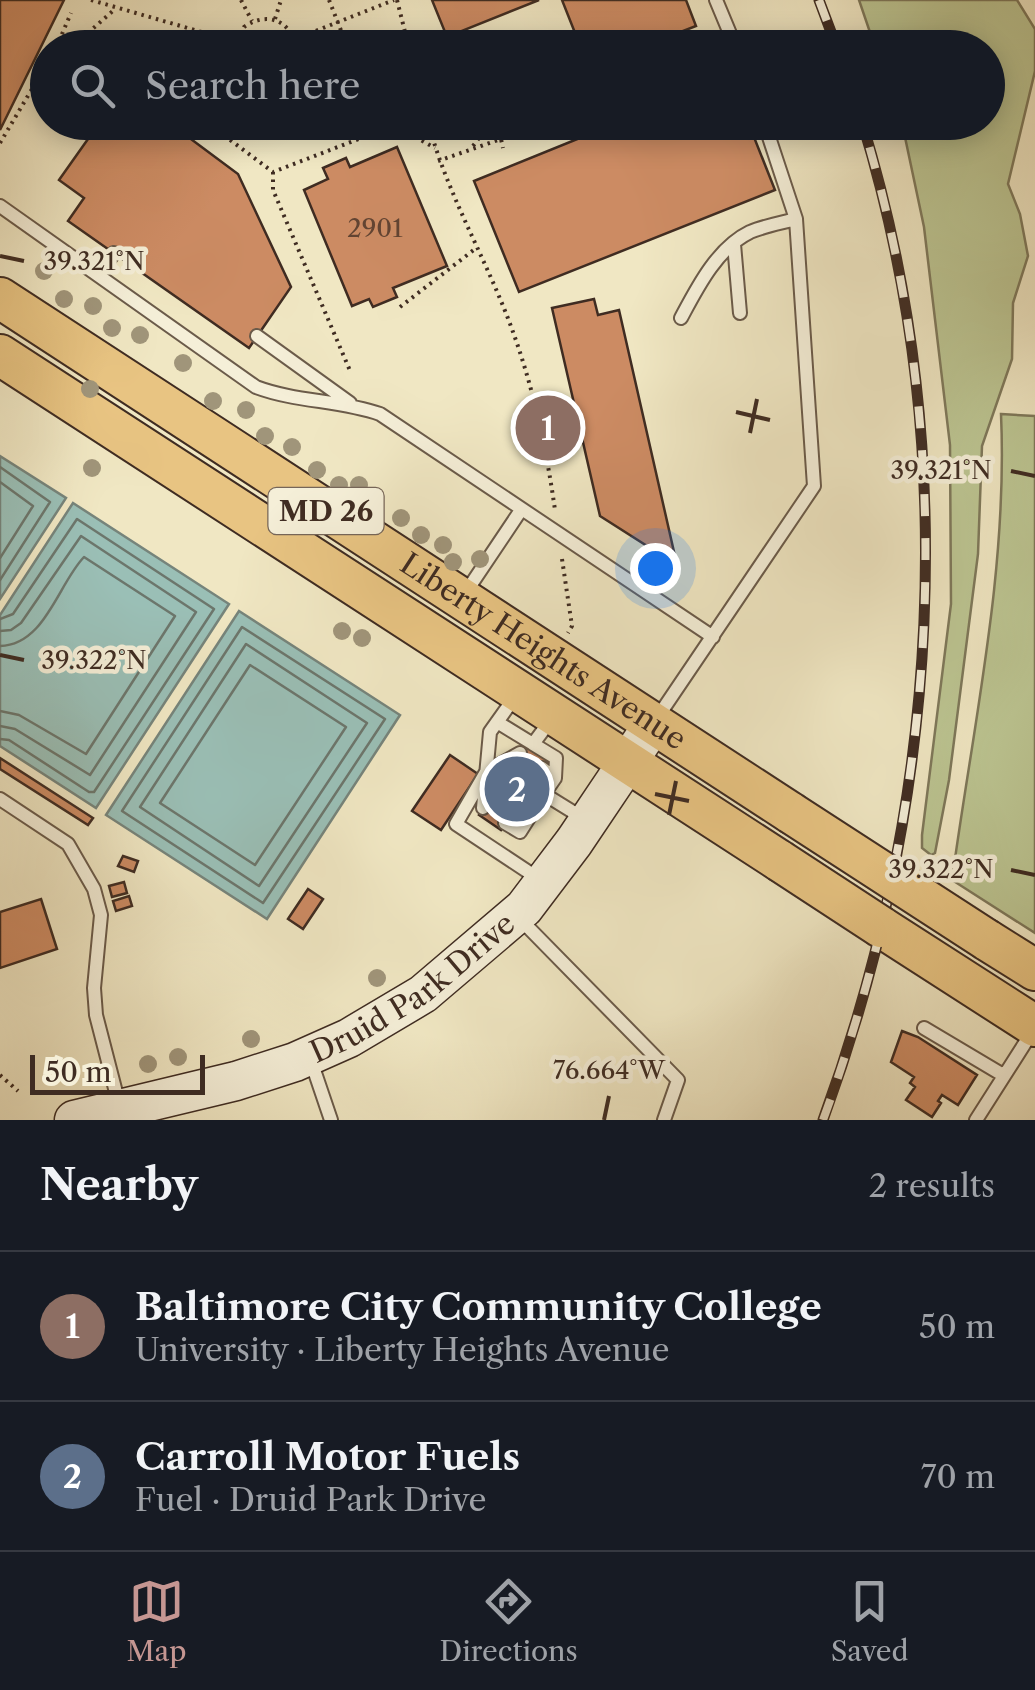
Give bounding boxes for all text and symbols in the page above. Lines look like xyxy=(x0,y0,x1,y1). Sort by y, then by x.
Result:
search box xyxy=(30,30,1005,140)
icon: search xyxy=(65,58,120,113)
text: Search here xyxy=(145,62,360,109)
house number: 2901 xyxy=(347,213,403,244)
text: 39.321°N xyxy=(43,246,145,277)
pin: 1 xyxy=(516,390,580,466)
text: 39.321°N xyxy=(890,455,992,486)
road number: MD 26 xyxy=(268,488,384,534)
your location xyxy=(630,543,681,594)
street label: Liberty Heights Avenue xyxy=(393,545,693,758)
text: 39.322°N xyxy=(41,645,147,676)
pin: 2 xyxy=(484,752,550,826)
text: 39.322°N xyxy=(888,854,994,885)
street label: Druid Park Drive xyxy=(304,905,522,1071)
scale bar xyxy=(30,1050,205,1094)
text: 50 m xyxy=(45,1055,112,1089)
text: 76.664°W xyxy=(553,1055,666,1086)
text: Nearby xyxy=(40,1159,198,1211)
text: 2 results xyxy=(869,1166,995,1205)
text: Baltimore City Community College xyxy=(135,1283,822,1330)
text: 1 xyxy=(65,1307,80,1346)
text: 50 m xyxy=(919,1307,995,1346)
text: University · Liberty Heights Avenue xyxy=(135,1330,670,1369)
text: Carroll Motor Fuels xyxy=(135,1433,520,1480)
text: 2 xyxy=(63,1457,82,1496)
text: 70 m xyxy=(921,1457,995,1496)
text: Fuel · Druid Park Drive xyxy=(135,1480,486,1519)
tab: Map xyxy=(126,1574,187,1668)
tab: Directions xyxy=(439,1574,578,1668)
tab: Saved xyxy=(831,1574,909,1668)

